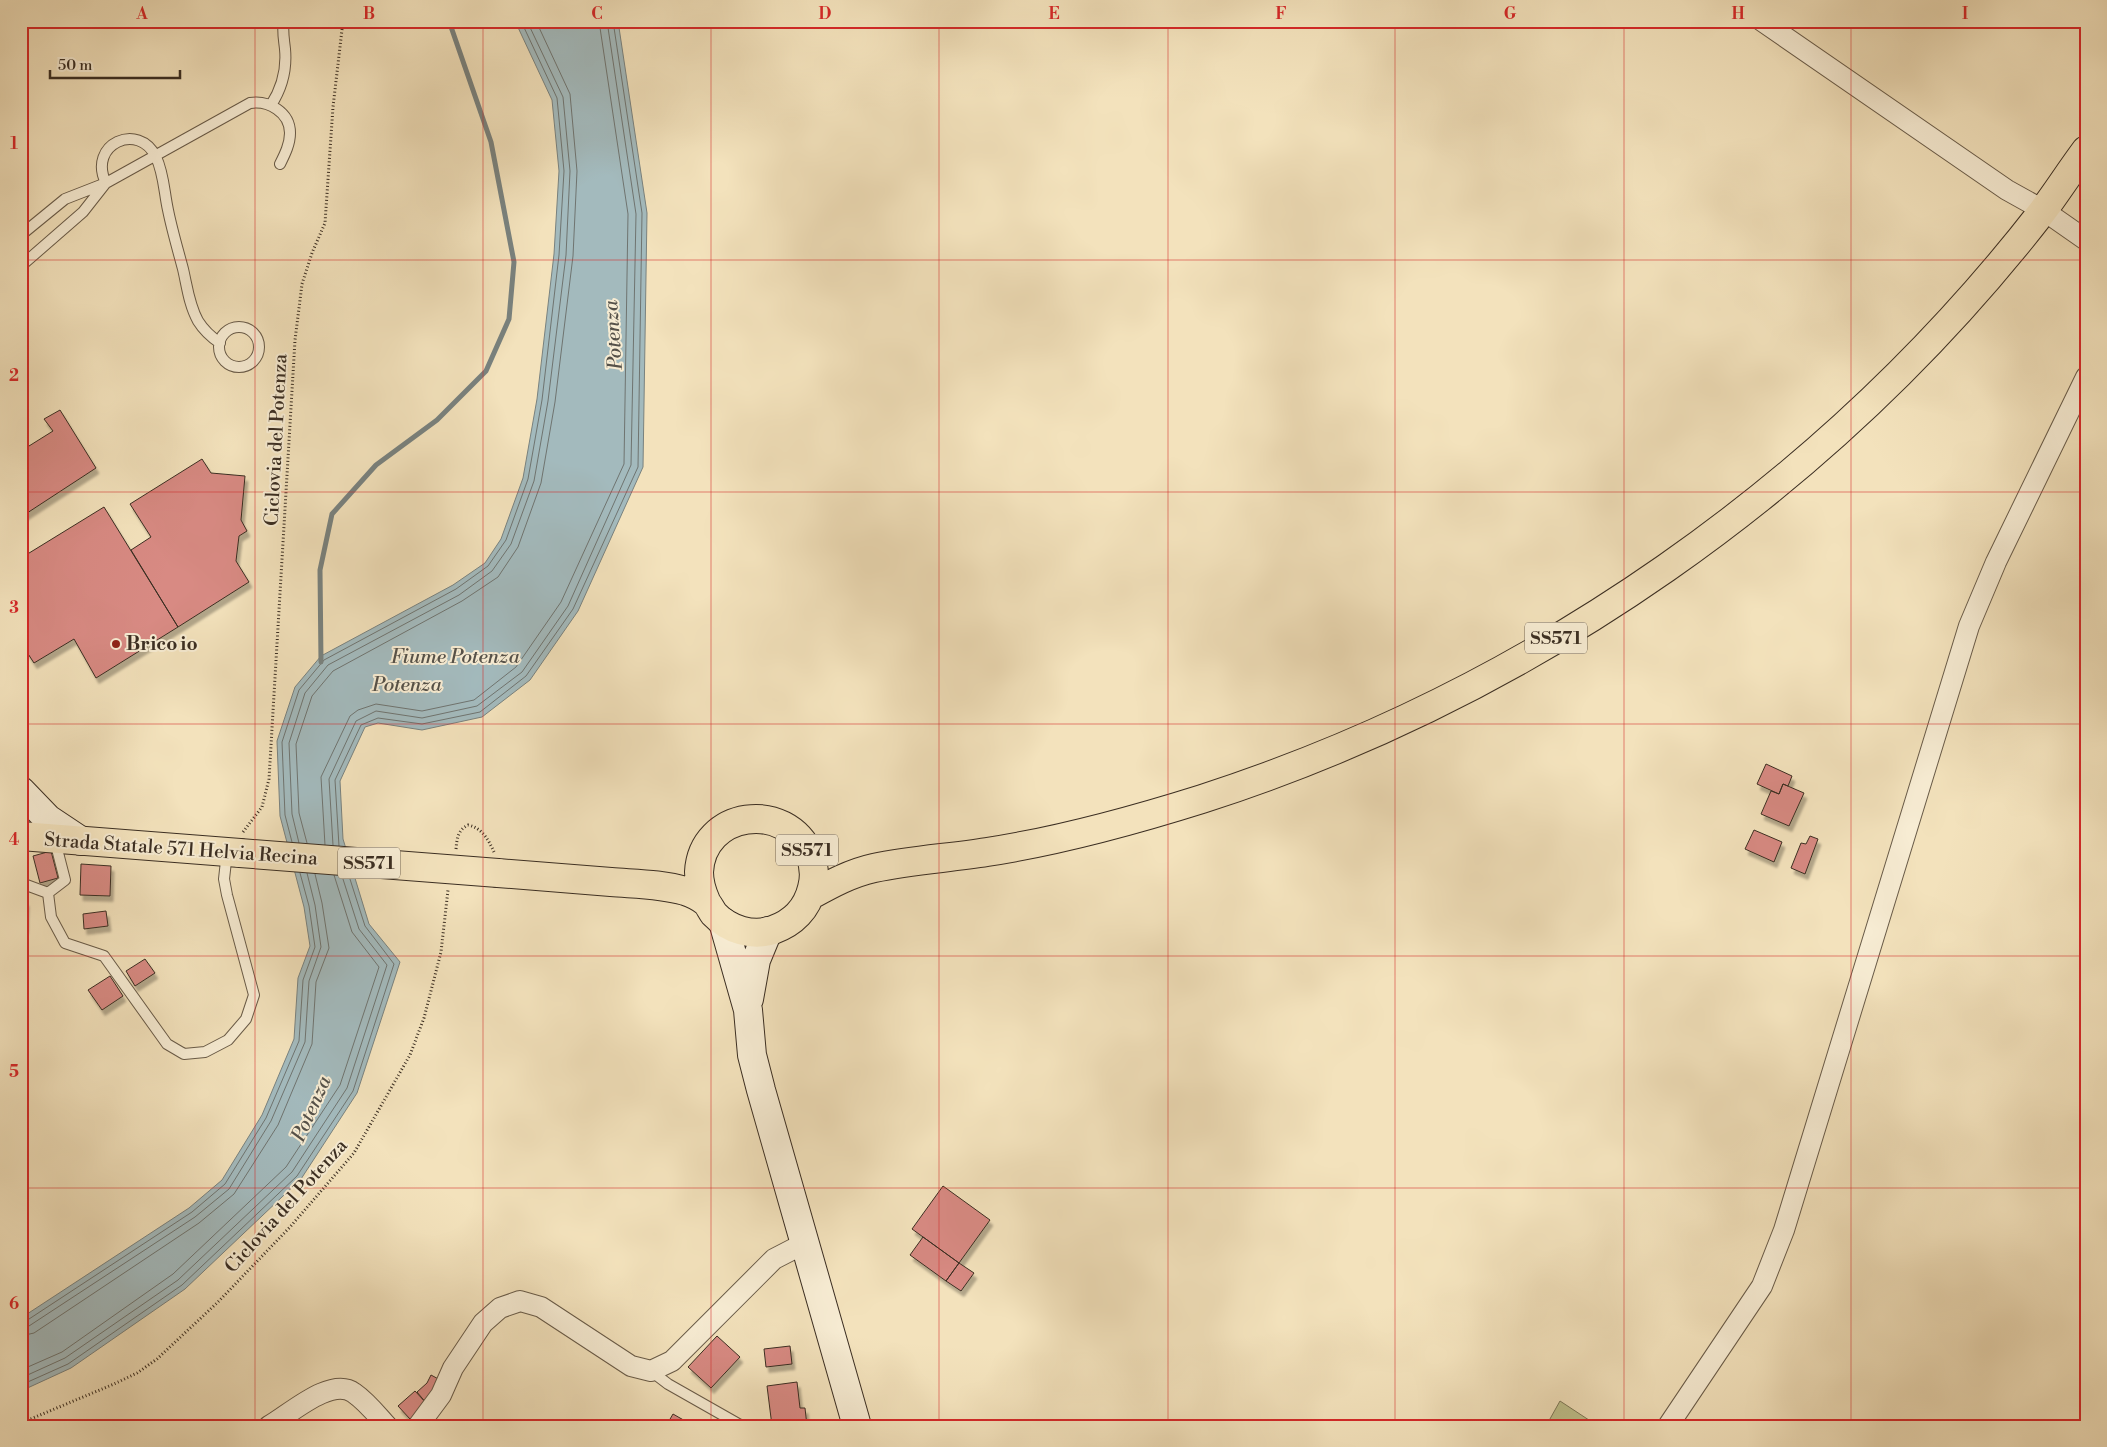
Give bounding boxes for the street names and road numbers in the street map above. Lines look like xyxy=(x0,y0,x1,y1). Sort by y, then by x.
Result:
street label: Ciclovia del Potenza xyxy=(260,353,293,527)
road number: SS571 xyxy=(1525,622,1587,654)
street label: Strada Statale 571 Helvia Recina xyxy=(43,827,319,871)
road number: SS571 xyxy=(776,834,838,866)
road number: SS571 xyxy=(338,848,400,878)
street label: Ciclovia del Potenza xyxy=(219,1134,353,1278)

